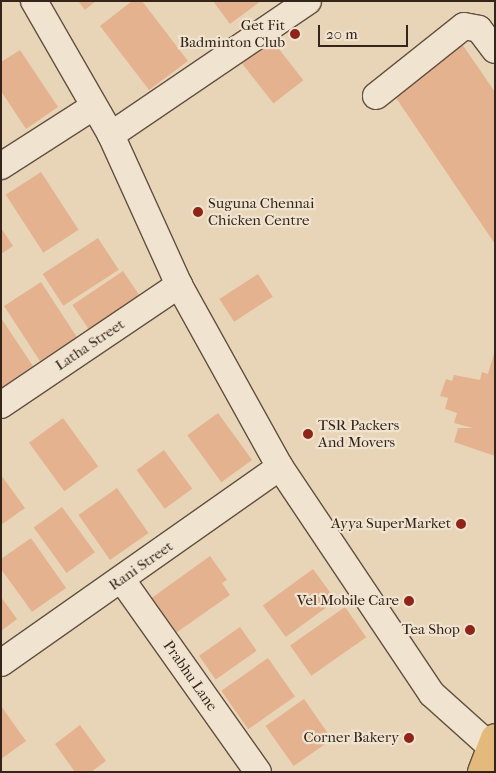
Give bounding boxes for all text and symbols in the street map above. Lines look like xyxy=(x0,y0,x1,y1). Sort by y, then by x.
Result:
scale bar xyxy=(321,15,411,47)
place label: Get Fit Badminton Club xyxy=(179,16,285,51)
text: 20 m xyxy=(326,25,358,43)
marker: Get Fit Badminton Club xyxy=(289,28,301,40)
place label: Suguna Chennai Chicken Centre xyxy=(208,194,314,229)
marker: Suguna Chennai Chicken Centre xyxy=(192,206,204,218)
street label: Latha Street xyxy=(52,315,128,375)
place label: TSR Packers And Movers xyxy=(318,416,399,451)
marker: TSR Packers And Movers xyxy=(302,428,314,440)
place label: Ayya SuperMarket xyxy=(331,515,451,533)
marker: Ayya SuperMarket xyxy=(455,518,467,530)
street label: Rani Street xyxy=(106,537,176,595)
place label: Vel Mobile Care xyxy=(297,592,399,610)
marker: Vel Mobile Care xyxy=(403,595,415,607)
place label: Tea Shop xyxy=(402,621,460,639)
marker: Tea Shop xyxy=(464,624,476,636)
street label: Prabhu Lane xyxy=(159,637,221,715)
place label: Corner Bakery xyxy=(303,729,399,747)
marker: Corner Bakery xyxy=(403,732,415,744)

